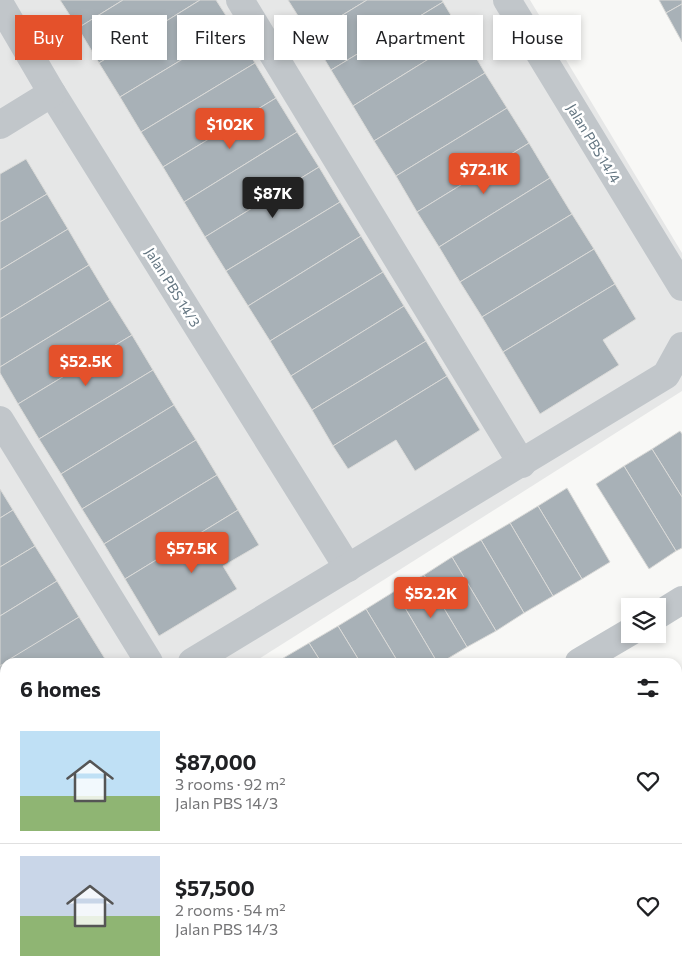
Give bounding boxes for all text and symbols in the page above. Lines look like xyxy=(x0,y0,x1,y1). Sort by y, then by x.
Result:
chip: Buy xyxy=(15,15,82,60)
chip: Rent xyxy=(92,15,167,60)
chip: Filters xyxy=(177,15,264,60)
chip: New xyxy=(274,15,347,60)
chip: Apartment xyxy=(357,15,483,60)
chip: House xyxy=(493,15,581,60)
street label: Jalan PBS 14/4 xyxy=(564,100,625,186)
pin: $102K xyxy=(195,108,265,150)
text: $102K xyxy=(206,114,254,133)
pin: $72.1K xyxy=(443,152,525,195)
text: $72.1K xyxy=(460,159,508,178)
pin: $87K xyxy=(243,176,303,219)
text: $87K xyxy=(254,183,292,202)
street label: Jalan PBS 14/3 xyxy=(142,244,204,330)
pin: $52.5K xyxy=(45,344,127,387)
text: $52.5K xyxy=(60,351,112,370)
pin: $57.5K xyxy=(151,532,233,574)
text: $57.5K xyxy=(167,538,217,557)
pin: $52.2K xyxy=(390,576,472,619)
text: $52.2K xyxy=(405,583,457,602)
map controls xyxy=(621,598,666,643)
button: layers xyxy=(621,598,666,643)
icon: filters xyxy=(634,674,662,702)
text: 6 homes xyxy=(20,676,101,701)
text: $87,000 xyxy=(175,749,257,774)
icon: home xyxy=(60,751,120,811)
icon: heart xyxy=(634,767,662,795)
text: 3 rooms · 92 m² xyxy=(175,774,286,793)
text: Jalan PBS 14/3 xyxy=(175,793,278,812)
text: $57,500 xyxy=(175,875,255,900)
icon: home xyxy=(60,876,120,936)
icon: heart xyxy=(634,892,662,920)
text: 2 rooms · 54 m² xyxy=(175,900,286,919)
text: Jalan PBS 14/3 xyxy=(175,919,278,938)

